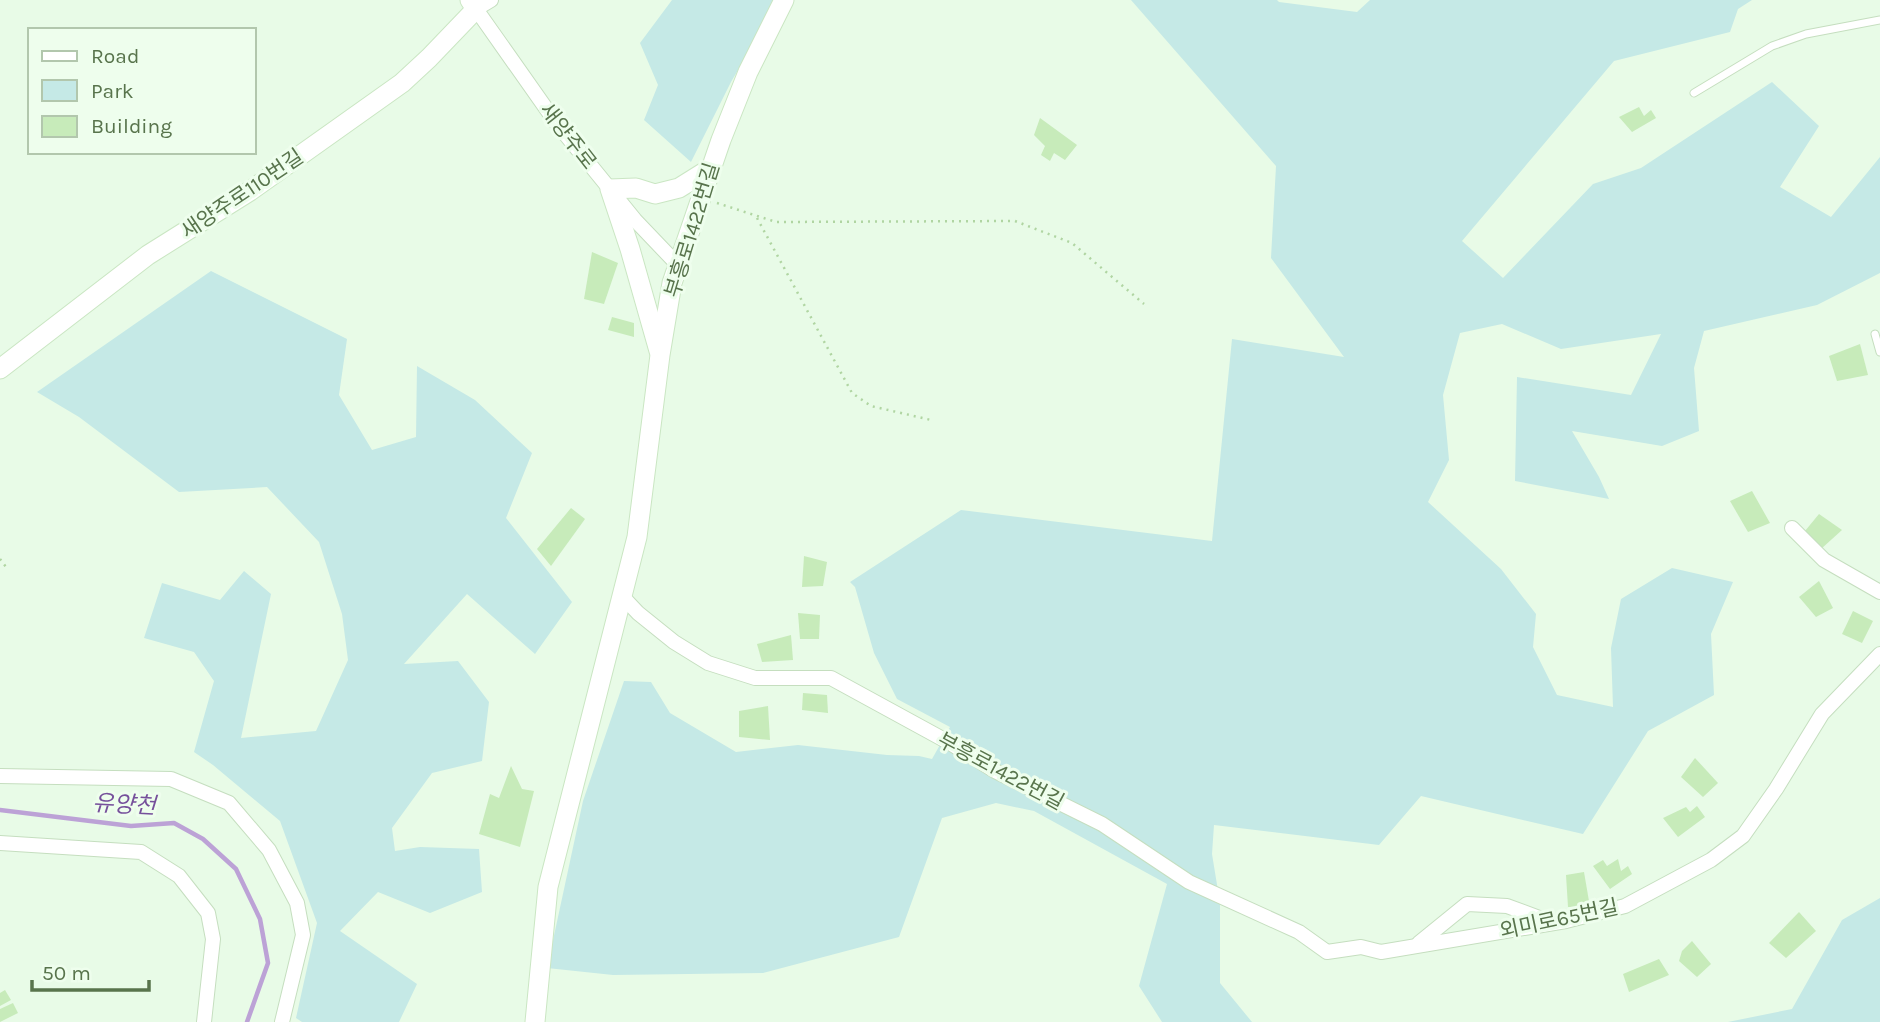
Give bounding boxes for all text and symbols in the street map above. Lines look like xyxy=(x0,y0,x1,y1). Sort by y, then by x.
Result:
legend xyxy=(28,28,256,154)
text: Road xyxy=(91,44,139,68)
text: Park xyxy=(91,79,134,103)
street label: 새양주로 xyxy=(535,98,601,174)
text: Building xyxy=(91,114,172,138)
street label: 새양주로110번길 xyxy=(176,144,308,244)
street label: 부흥로1422번길 xyxy=(660,160,724,300)
street label: 부흥로1422번길 xyxy=(934,728,1068,814)
water label: 유양천 xyxy=(92,789,159,820)
street label: 외미로65번길 xyxy=(1498,895,1620,943)
scale bar xyxy=(32,948,149,992)
text: 50 m xyxy=(42,961,91,985)

